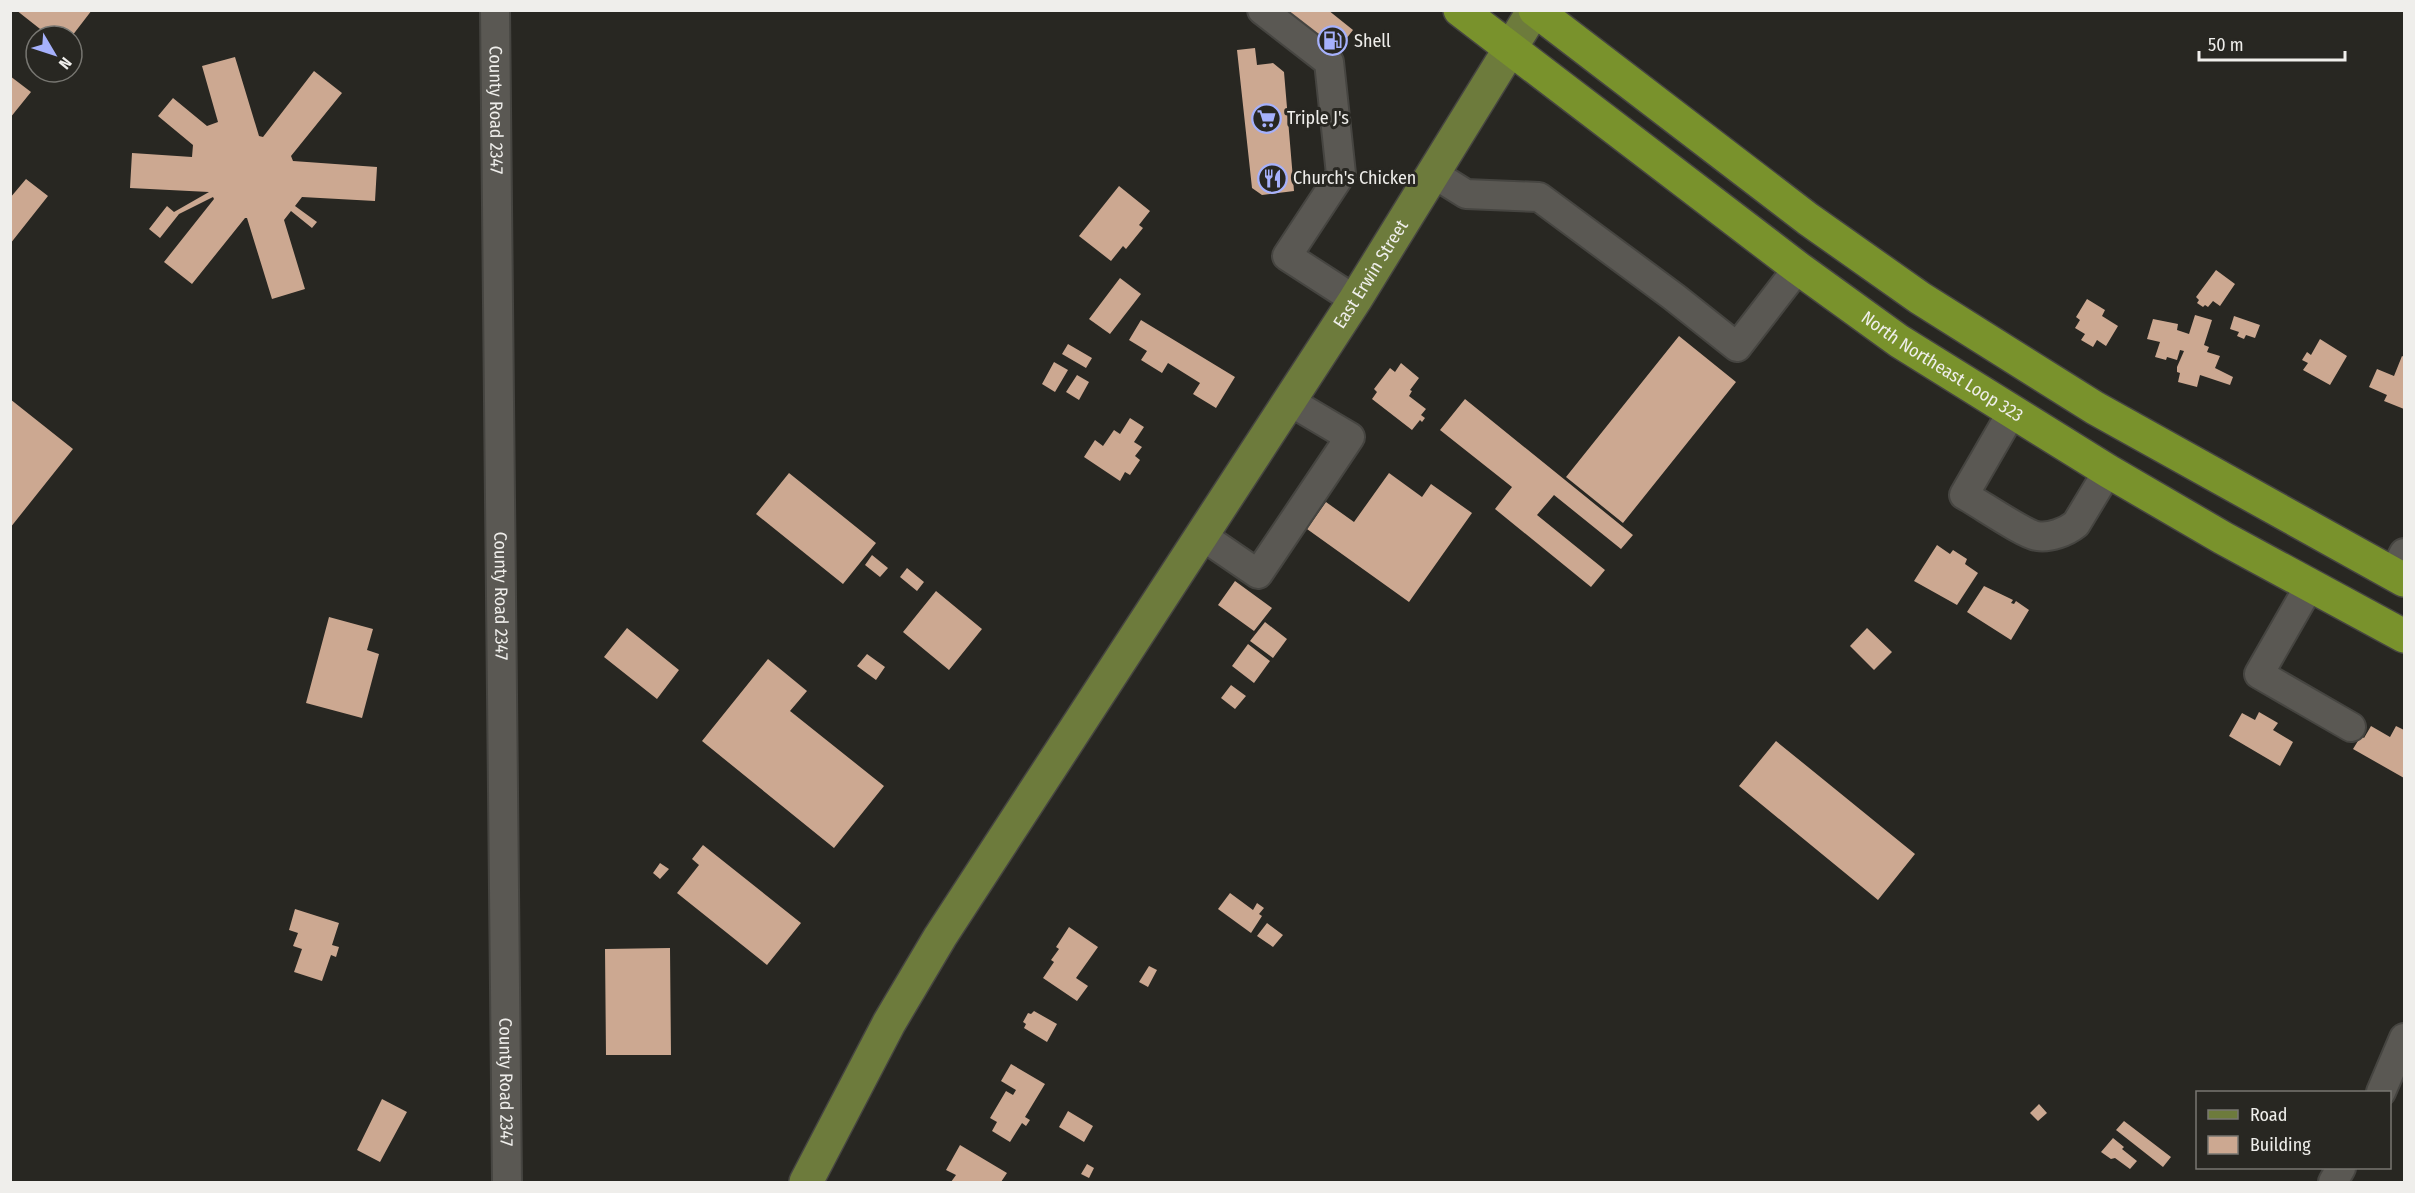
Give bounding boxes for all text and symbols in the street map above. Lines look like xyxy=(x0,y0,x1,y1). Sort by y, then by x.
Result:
north arrow xyxy=(24,24,84,84)
scale bar xyxy=(2199,24,2344,62)
fuel station icon: Shell xyxy=(1317,25,1349,57)
place label: Shell xyxy=(1354,30,1391,52)
text: 50 m xyxy=(2208,34,2244,56)
street label: County Road 2347 xyxy=(484,46,508,174)
text: N xyxy=(55,53,76,73)
supermarket icon: Triple J's xyxy=(1250,102,1282,134)
place label: Triple J's xyxy=(1287,107,1349,129)
restaurant icon: Church's Chicken xyxy=(1256,162,1288,194)
place label: Church's Chicken xyxy=(1293,167,1416,189)
street label: East Erwin Street xyxy=(1329,216,1413,332)
street label: North Northeast Loop 323 xyxy=(1857,306,2027,426)
street label: County Road 2347 xyxy=(489,532,513,660)
street label: County Road 2347 xyxy=(494,1018,518,1146)
legend xyxy=(2196,1091,2391,1169)
text: Road xyxy=(2250,1104,2287,1126)
text: Building xyxy=(2250,1134,2311,1156)

